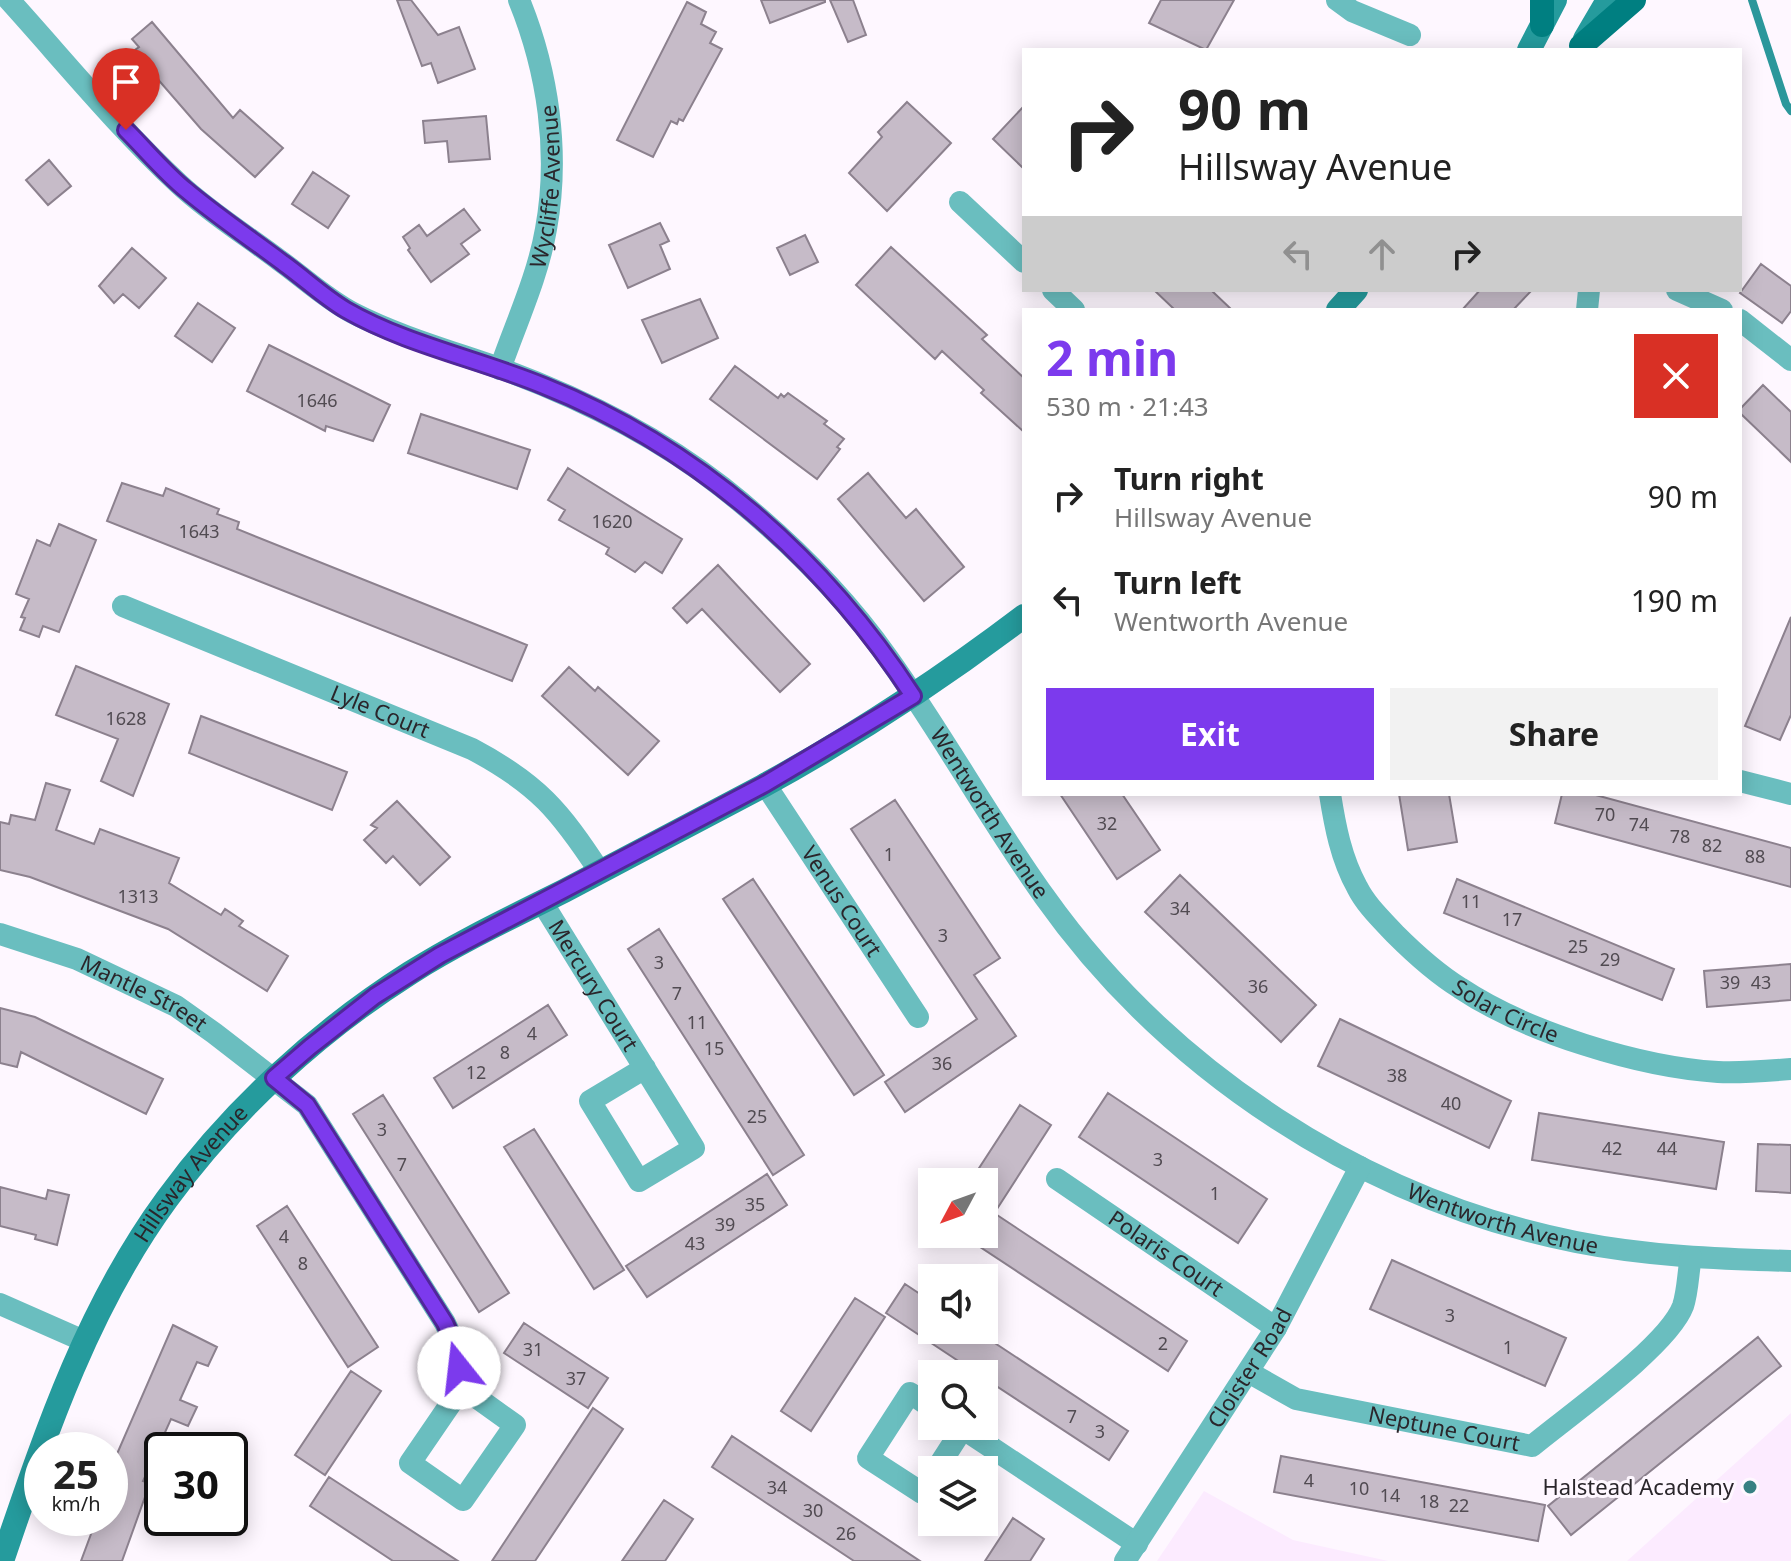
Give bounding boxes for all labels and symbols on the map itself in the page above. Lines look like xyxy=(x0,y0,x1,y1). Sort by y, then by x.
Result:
pin xyxy=(92,48,160,130)
street label: Wycliffe Avenue xyxy=(521,103,566,271)
house number: 1646 xyxy=(296,388,338,412)
house number: 1620 xyxy=(591,509,633,533)
house number: 1643 xyxy=(178,519,220,543)
street label: Lyle Court xyxy=(327,677,435,744)
house number: 1628 xyxy=(105,706,147,730)
street label: Wentworth Avenue xyxy=(924,721,1057,904)
house number: 70 xyxy=(1595,802,1615,826)
house number: 32 xyxy=(1097,811,1117,835)
house number: 74 xyxy=(1629,812,1649,836)
house number: 78 xyxy=(1670,824,1690,848)
house number: 82 xyxy=(1702,833,1722,857)
street label: Venus Court xyxy=(795,839,890,962)
house number: 1 xyxy=(884,842,894,866)
house number: 88 xyxy=(1745,844,1765,868)
house number: 1313 xyxy=(117,884,159,908)
house number: 11 xyxy=(1461,889,1481,913)
house number: 34 xyxy=(1170,896,1190,920)
house number: 17 xyxy=(1502,907,1522,931)
street label: Mercury Court xyxy=(542,914,646,1056)
house number: 3 xyxy=(938,923,948,947)
house number: 25 xyxy=(1568,934,1588,958)
street label: Mantle Street xyxy=(76,947,214,1038)
house number: 29 xyxy=(1600,947,1620,971)
house number: 3 xyxy=(654,950,664,974)
house number: 39 xyxy=(1720,970,1740,994)
house number: 43 xyxy=(1751,970,1771,994)
street label: Solar Circle xyxy=(1447,971,1563,1049)
house number: 36 xyxy=(1248,974,1268,998)
house number: 7 xyxy=(672,981,682,1005)
house number: 11 xyxy=(687,1010,707,1034)
house number: 4 xyxy=(527,1021,537,1045)
house number: 15 xyxy=(704,1036,724,1060)
house number: 8 xyxy=(500,1040,510,1064)
house number: 36 xyxy=(932,1051,952,1075)
house number: 12 xyxy=(466,1060,486,1084)
house number: 38 xyxy=(1387,1063,1407,1087)
house number: 40 xyxy=(1441,1091,1461,1115)
street label: Hillsway Avenue xyxy=(126,1098,253,1247)
house number: 25 xyxy=(747,1104,767,1128)
house number: 3 xyxy=(377,1117,387,1141)
house number: 42 xyxy=(1602,1136,1622,1160)
house number: 44 xyxy=(1657,1136,1677,1160)
house number: 3 xyxy=(1153,1147,1163,1171)
house number: 7 xyxy=(397,1152,407,1176)
north arrow xyxy=(918,1168,998,1248)
street label: Wentworth Avenue xyxy=(1403,1175,1601,1260)
house number: 1 xyxy=(1210,1181,1220,1205)
house number: 35 xyxy=(745,1192,765,1216)
street label: Polaris Court xyxy=(1103,1202,1230,1302)
house number: 39 xyxy=(715,1212,735,1236)
house number: 4 xyxy=(279,1224,289,1248)
house number: 43 xyxy=(685,1231,705,1255)
house number: 8 xyxy=(298,1251,308,1275)
street label: Cloister Road xyxy=(1199,1302,1298,1433)
house number: 3 xyxy=(1445,1303,1455,1327)
position arrow xyxy=(417,1326,501,1410)
house number: 2 xyxy=(1158,1331,1168,1355)
house number: 1 xyxy=(1503,1335,1513,1359)
house number: 31 xyxy=(523,1337,543,1361)
house number: 37 xyxy=(566,1366,586,1390)
street label: Neptune Court xyxy=(1366,1398,1523,1457)
house number: 7 xyxy=(1067,1404,1077,1428)
house number: 3 xyxy=(1095,1419,1105,1443)
speed limit sign: 30 xyxy=(144,1432,248,1536)
house number: 4 xyxy=(1304,1468,1314,1492)
place label: Halstead Academy xyxy=(1543,1471,1735,1501)
house number: 34 xyxy=(767,1475,787,1499)
house number: 10 xyxy=(1349,1476,1369,1500)
marker: Halstead Academy xyxy=(1741,1478,1759,1496)
house number: 14 xyxy=(1380,1483,1400,1507)
house number: 18 xyxy=(1419,1489,1439,1513)
house number: 22 xyxy=(1449,1493,1469,1517)
house number: 30 xyxy=(803,1498,823,1522)
house number: 26 xyxy=(836,1521,856,1545)

